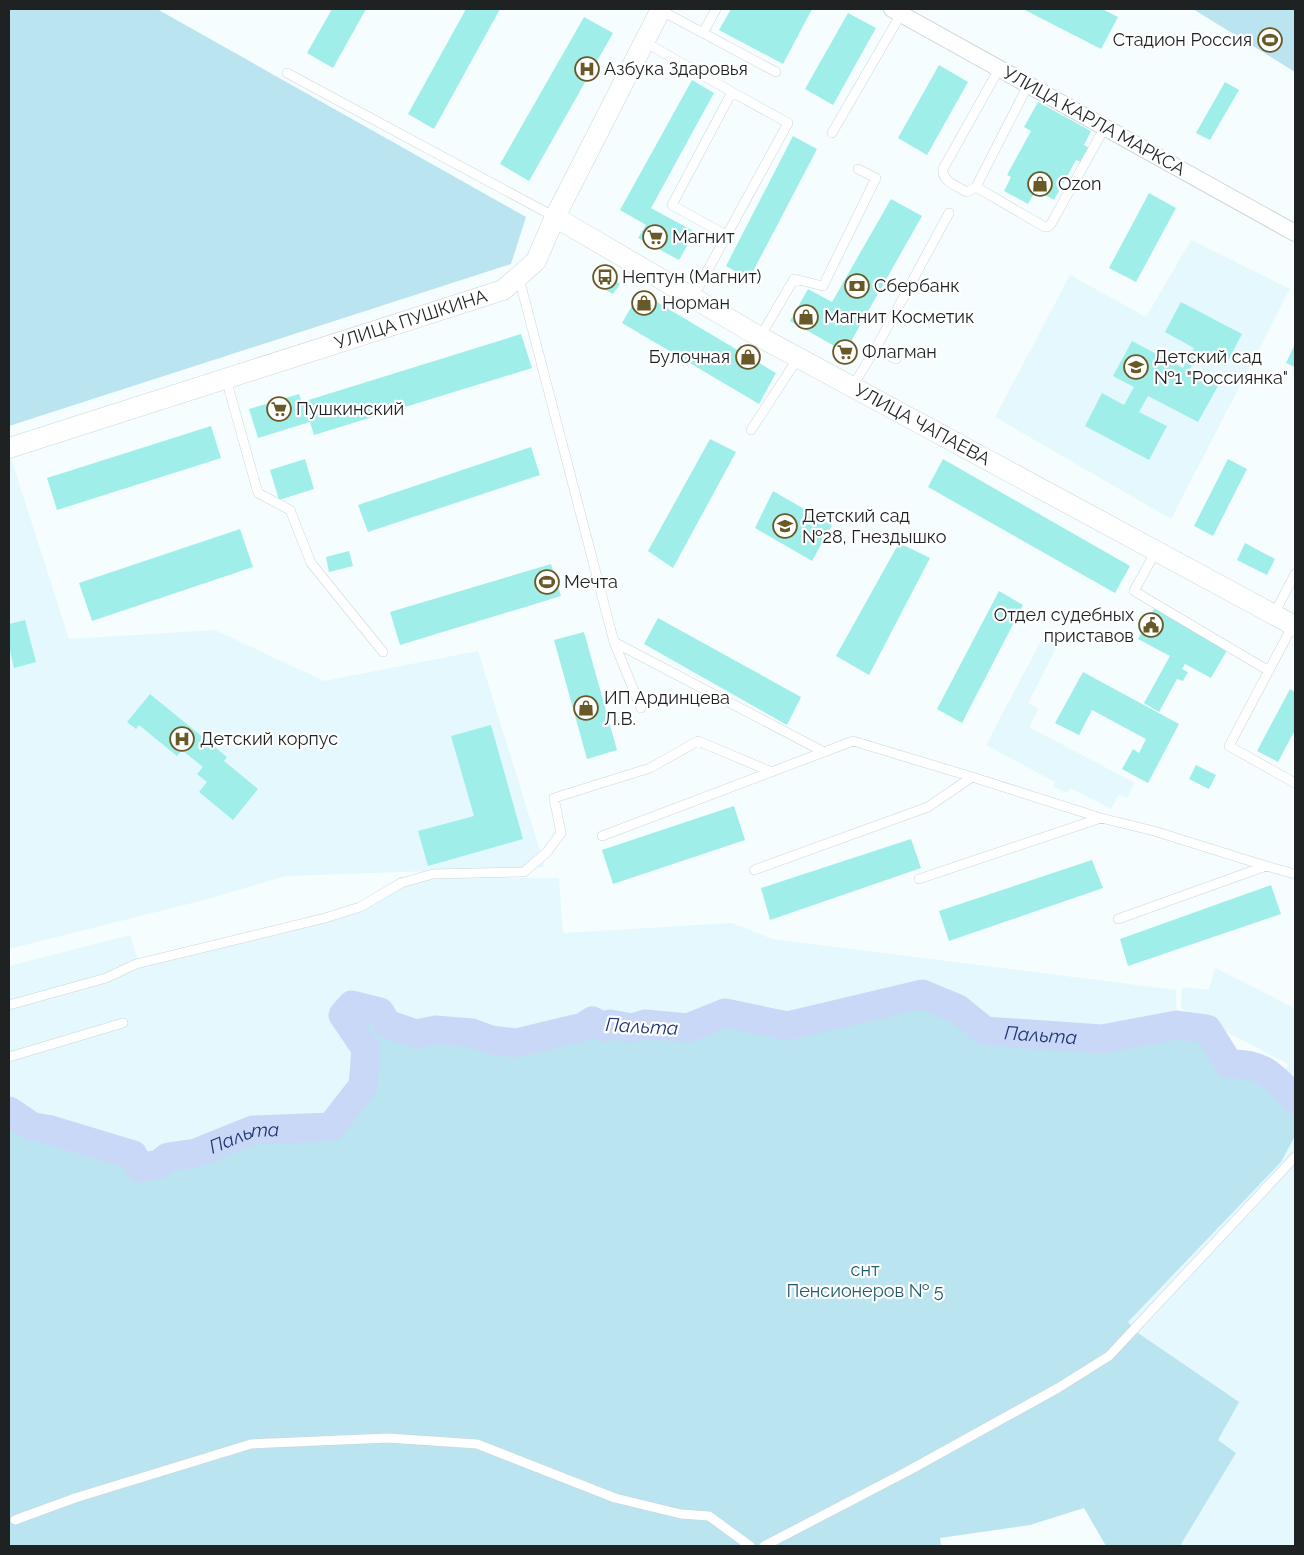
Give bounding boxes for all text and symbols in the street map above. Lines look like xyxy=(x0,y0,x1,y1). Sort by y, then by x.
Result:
sports icon: Стадион Россия xyxy=(1257,27,1283,53)
place label: Стадион Россия xyxy=(1113,29,1252,50)
hospital icon: Азбука Здаровья xyxy=(574,56,600,82)
place label: Азбука Здаровья xyxy=(604,58,748,79)
street label: УЛИЦА КАРЛА МАРКСА xyxy=(999,62,1189,180)
shop icon: Ozon xyxy=(1027,171,1053,197)
place label: Ozon xyxy=(1058,173,1101,194)
supermarket icon: Магнит xyxy=(642,224,668,250)
place label: Магнит xyxy=(672,226,735,247)
bus stop icon: Нептун (Магнит) xyxy=(592,264,618,290)
place label: Нептун (Магнит) xyxy=(622,266,762,287)
bank icon: Сбербанк xyxy=(844,273,870,299)
place label: Сбербанк xyxy=(874,275,960,296)
street label: УЛИЦА ПУШКИНА xyxy=(332,285,490,353)
shop icon: Норман xyxy=(631,290,657,316)
place label: Норман xyxy=(662,292,730,313)
shop icon: Магнит Косметик xyxy=(793,304,819,330)
place label: Магнит Косметик xyxy=(824,306,974,327)
supermarket icon: Флагман xyxy=(832,339,858,365)
place label: Флагман xyxy=(862,341,937,362)
shop icon: Булочная xyxy=(735,344,761,370)
place label: Булочная xyxy=(649,346,730,367)
place label: Детский сад №1 "Россиянка" xyxy=(1154,346,1288,388)
school or university icon: Детский сад №1 "Россиянка" xyxy=(1123,354,1149,380)
street label: УЛИЦА ЧАПАЕВА xyxy=(851,379,994,469)
supermarket icon: Пушкинский xyxy=(266,396,292,422)
place label: Пушкинский xyxy=(296,398,404,419)
place label: Детский сад №28, Гнездышко xyxy=(802,505,947,547)
school or university icon: Детский сад №28, Гнездышко xyxy=(772,513,798,539)
sports icon: Мечта xyxy=(534,569,560,595)
place label: Мечта xyxy=(564,571,618,592)
place label: Отдел судебных приставов xyxy=(994,604,1134,646)
public building icon: Отдел судебных приставов xyxy=(1138,612,1164,638)
place label: ИП Ардинцева Л.В. xyxy=(604,687,730,729)
shop icon: ИП Ардинцева Л.В. xyxy=(573,695,599,721)
hospital icon: Детский корпус xyxy=(169,726,195,752)
place label: Детский корпус xyxy=(200,728,338,749)
water label: Пальта xyxy=(605,1013,679,1039)
water label: Пальта xyxy=(1004,1021,1078,1048)
water label: Пальта xyxy=(206,1118,280,1158)
park label: снт Пенсионеров № 5 xyxy=(786,1259,944,1301)

